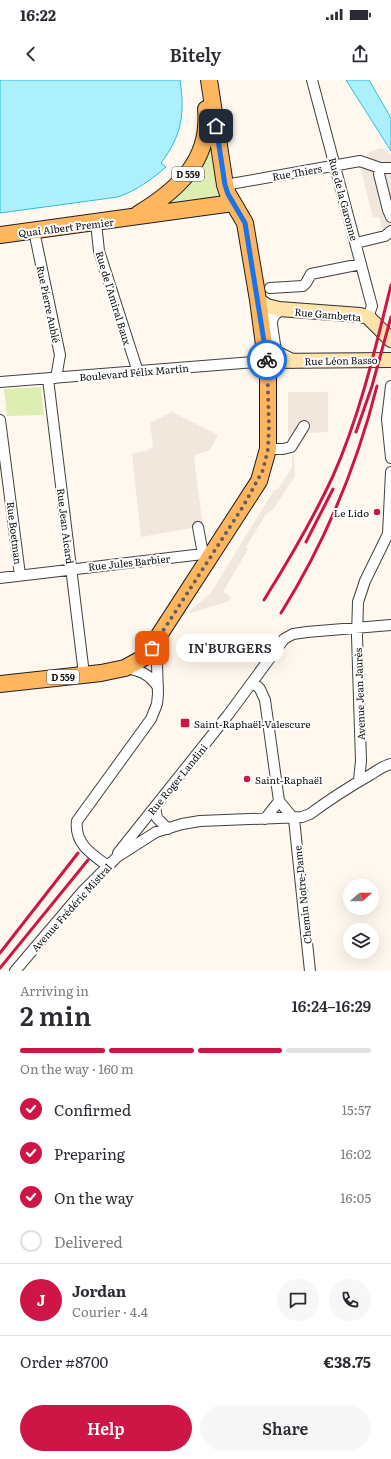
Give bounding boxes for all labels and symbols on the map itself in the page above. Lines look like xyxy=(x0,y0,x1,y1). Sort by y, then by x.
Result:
pin xyxy=(199,109,233,143)
street label: Rue de la Garonne xyxy=(326,156,362,242)
street label: Rue Thiers xyxy=(271,160,324,184)
road number: D 559 xyxy=(172,167,204,181)
street label: Quai Albert Premier xyxy=(17,214,115,240)
street label: Rue de l'Amiral Baux xyxy=(93,249,136,347)
street label: Rue Pierre Aublé xyxy=(33,264,65,344)
street label: Rue Gambetta xyxy=(294,304,363,324)
courier xyxy=(247,340,287,380)
street label: Rue Léon Basso xyxy=(304,352,378,368)
street label: Boulevard Félix Martin xyxy=(79,360,190,384)
street label: Rue Jean Aicard xyxy=(54,487,78,565)
street label: Rue Boetman xyxy=(4,501,26,566)
place label: Le Lido xyxy=(334,505,369,520)
marker: Le Lido xyxy=(372,507,382,517)
street label: Rue Jules Barbier xyxy=(87,550,171,574)
pin xyxy=(135,631,169,665)
callout: IN'BURGERS xyxy=(176,634,284,662)
street label: Avenue Jean Jaurès xyxy=(350,647,368,740)
road number: D 559 xyxy=(47,670,79,684)
place label: Saint-Raphaël-Valescure xyxy=(194,716,310,731)
marker: Saint-Raphaël-Valescure xyxy=(179,717,191,729)
street label: Rue Roger Landini xyxy=(143,740,211,818)
place label: Saint-Raphaël xyxy=(255,772,323,787)
marker: Saint-Raphaël xyxy=(242,774,252,784)
street label: Chemin Notre-Dame xyxy=(289,845,315,945)
street label: Avenue Frédéric Mistral xyxy=(27,859,115,954)
north arrow xyxy=(343,879,379,915)

